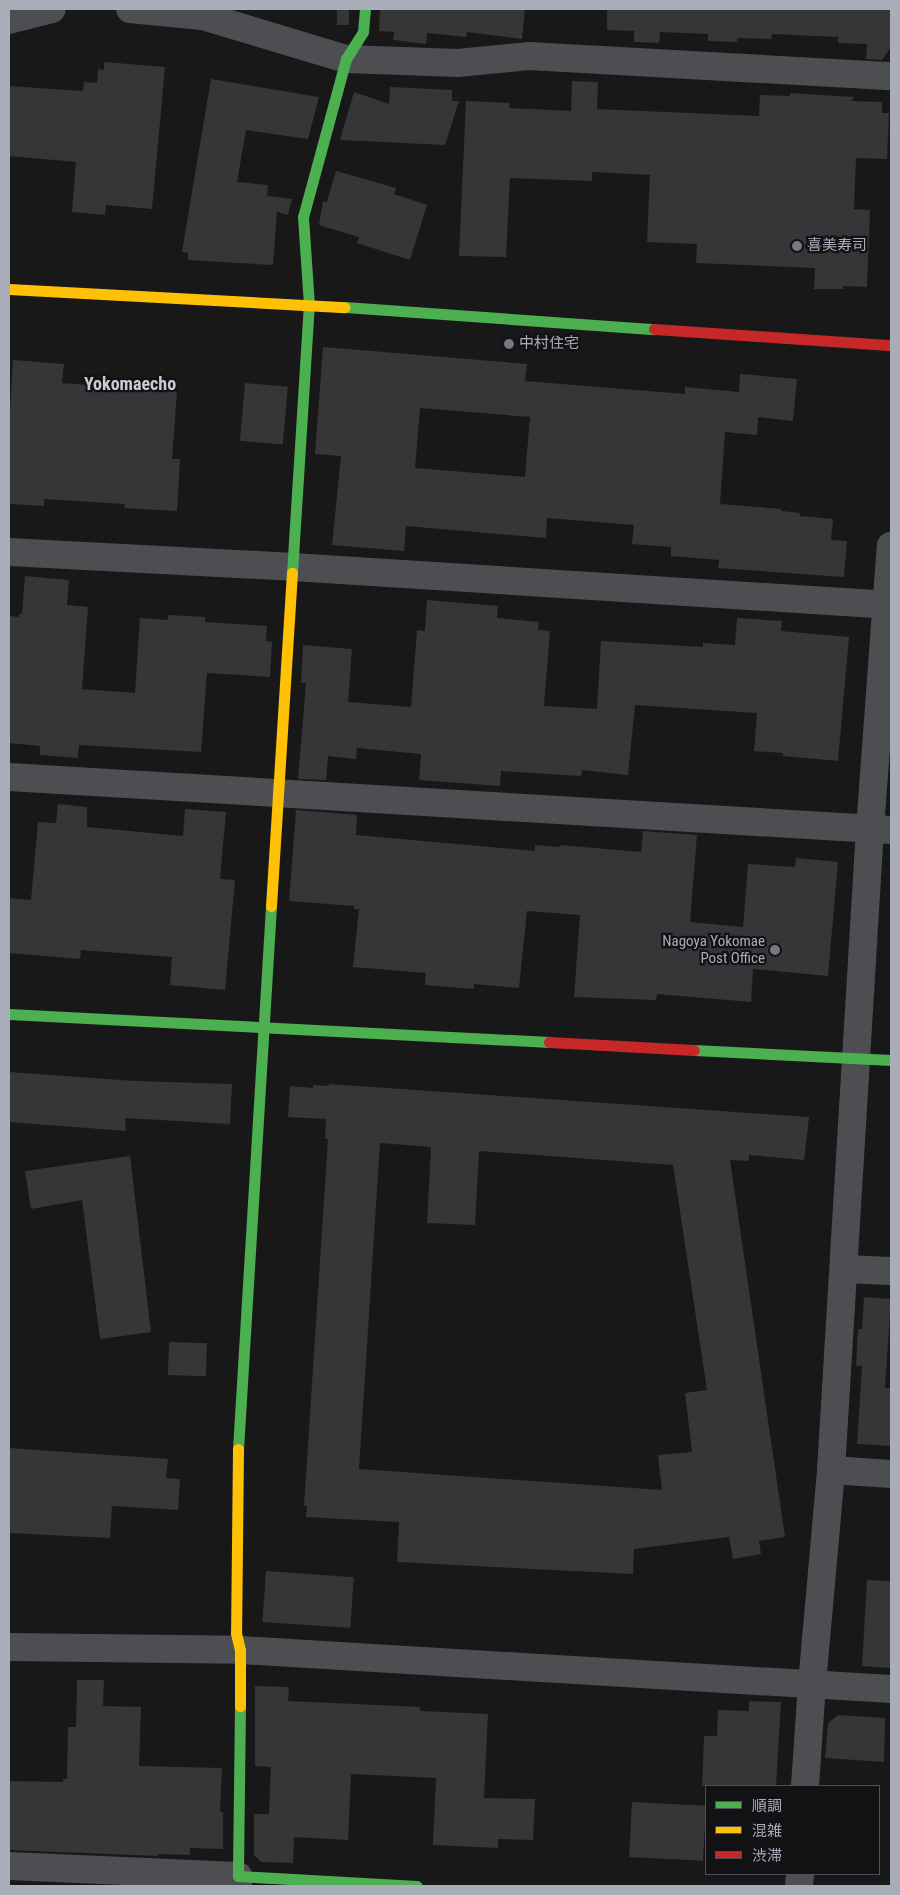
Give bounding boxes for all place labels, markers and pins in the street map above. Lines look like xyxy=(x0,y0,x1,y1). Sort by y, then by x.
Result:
place label: 喜美寿司 xyxy=(807,237,867,255)
marker: 喜美寿司 xyxy=(791,240,803,252)
place label: 中村住宅 xyxy=(519,335,579,353)
marker: 中村住宅 xyxy=(503,338,515,350)
place label: Nagoya Yokomae Post Office xyxy=(662,932,765,967)
marker: Nagoya Yokomae Post Office xyxy=(769,944,781,956)

